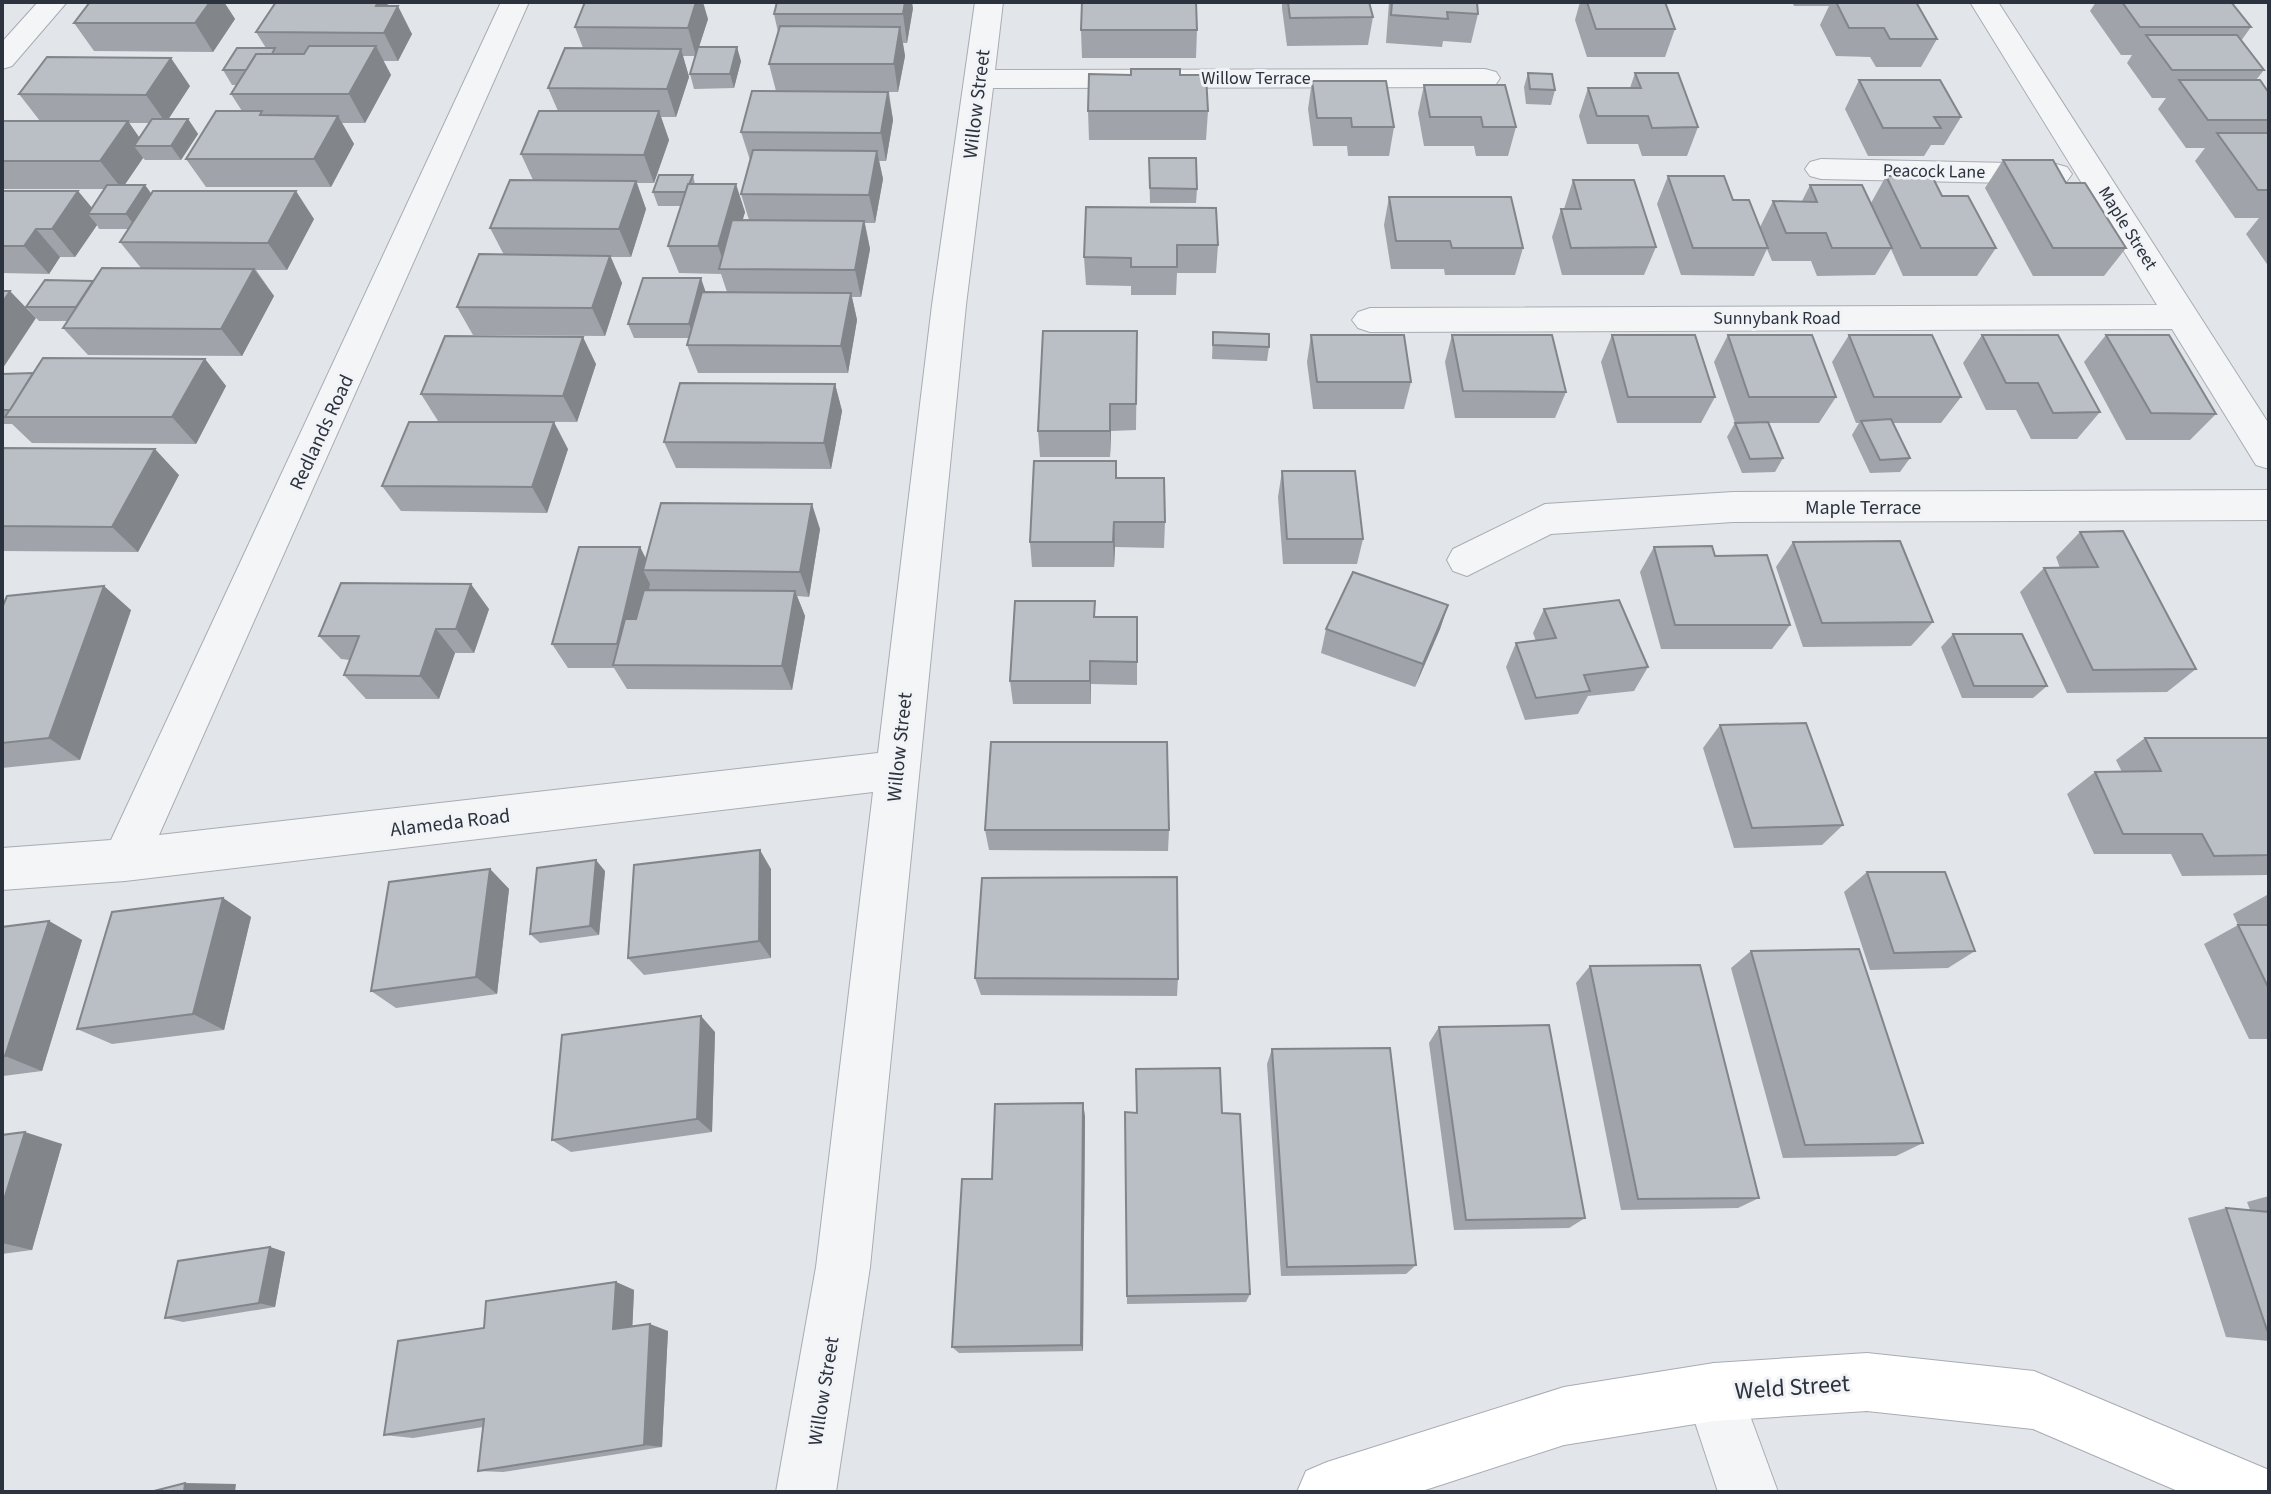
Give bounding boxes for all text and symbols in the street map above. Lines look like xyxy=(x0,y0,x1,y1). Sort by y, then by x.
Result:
street label: Willow Street xyxy=(956,48,998,160)
street label: Willow Terrace xyxy=(1201,66,1311,91)
street label: Peacock Lane xyxy=(1883,158,1985,185)
street label: Maple Street xyxy=(2092,182,2163,275)
street label: Sunnybank Road xyxy=(1713,306,1841,331)
street label: Redlands Road xyxy=(283,370,361,495)
street label: Maple Terrace xyxy=(1805,494,1921,522)
street label: Willow Street xyxy=(880,691,920,803)
street label: Alameda Road xyxy=(389,802,512,844)
street label: Willow Street xyxy=(802,1334,846,1448)
street label: Weld Street xyxy=(1733,1366,1851,1409)

